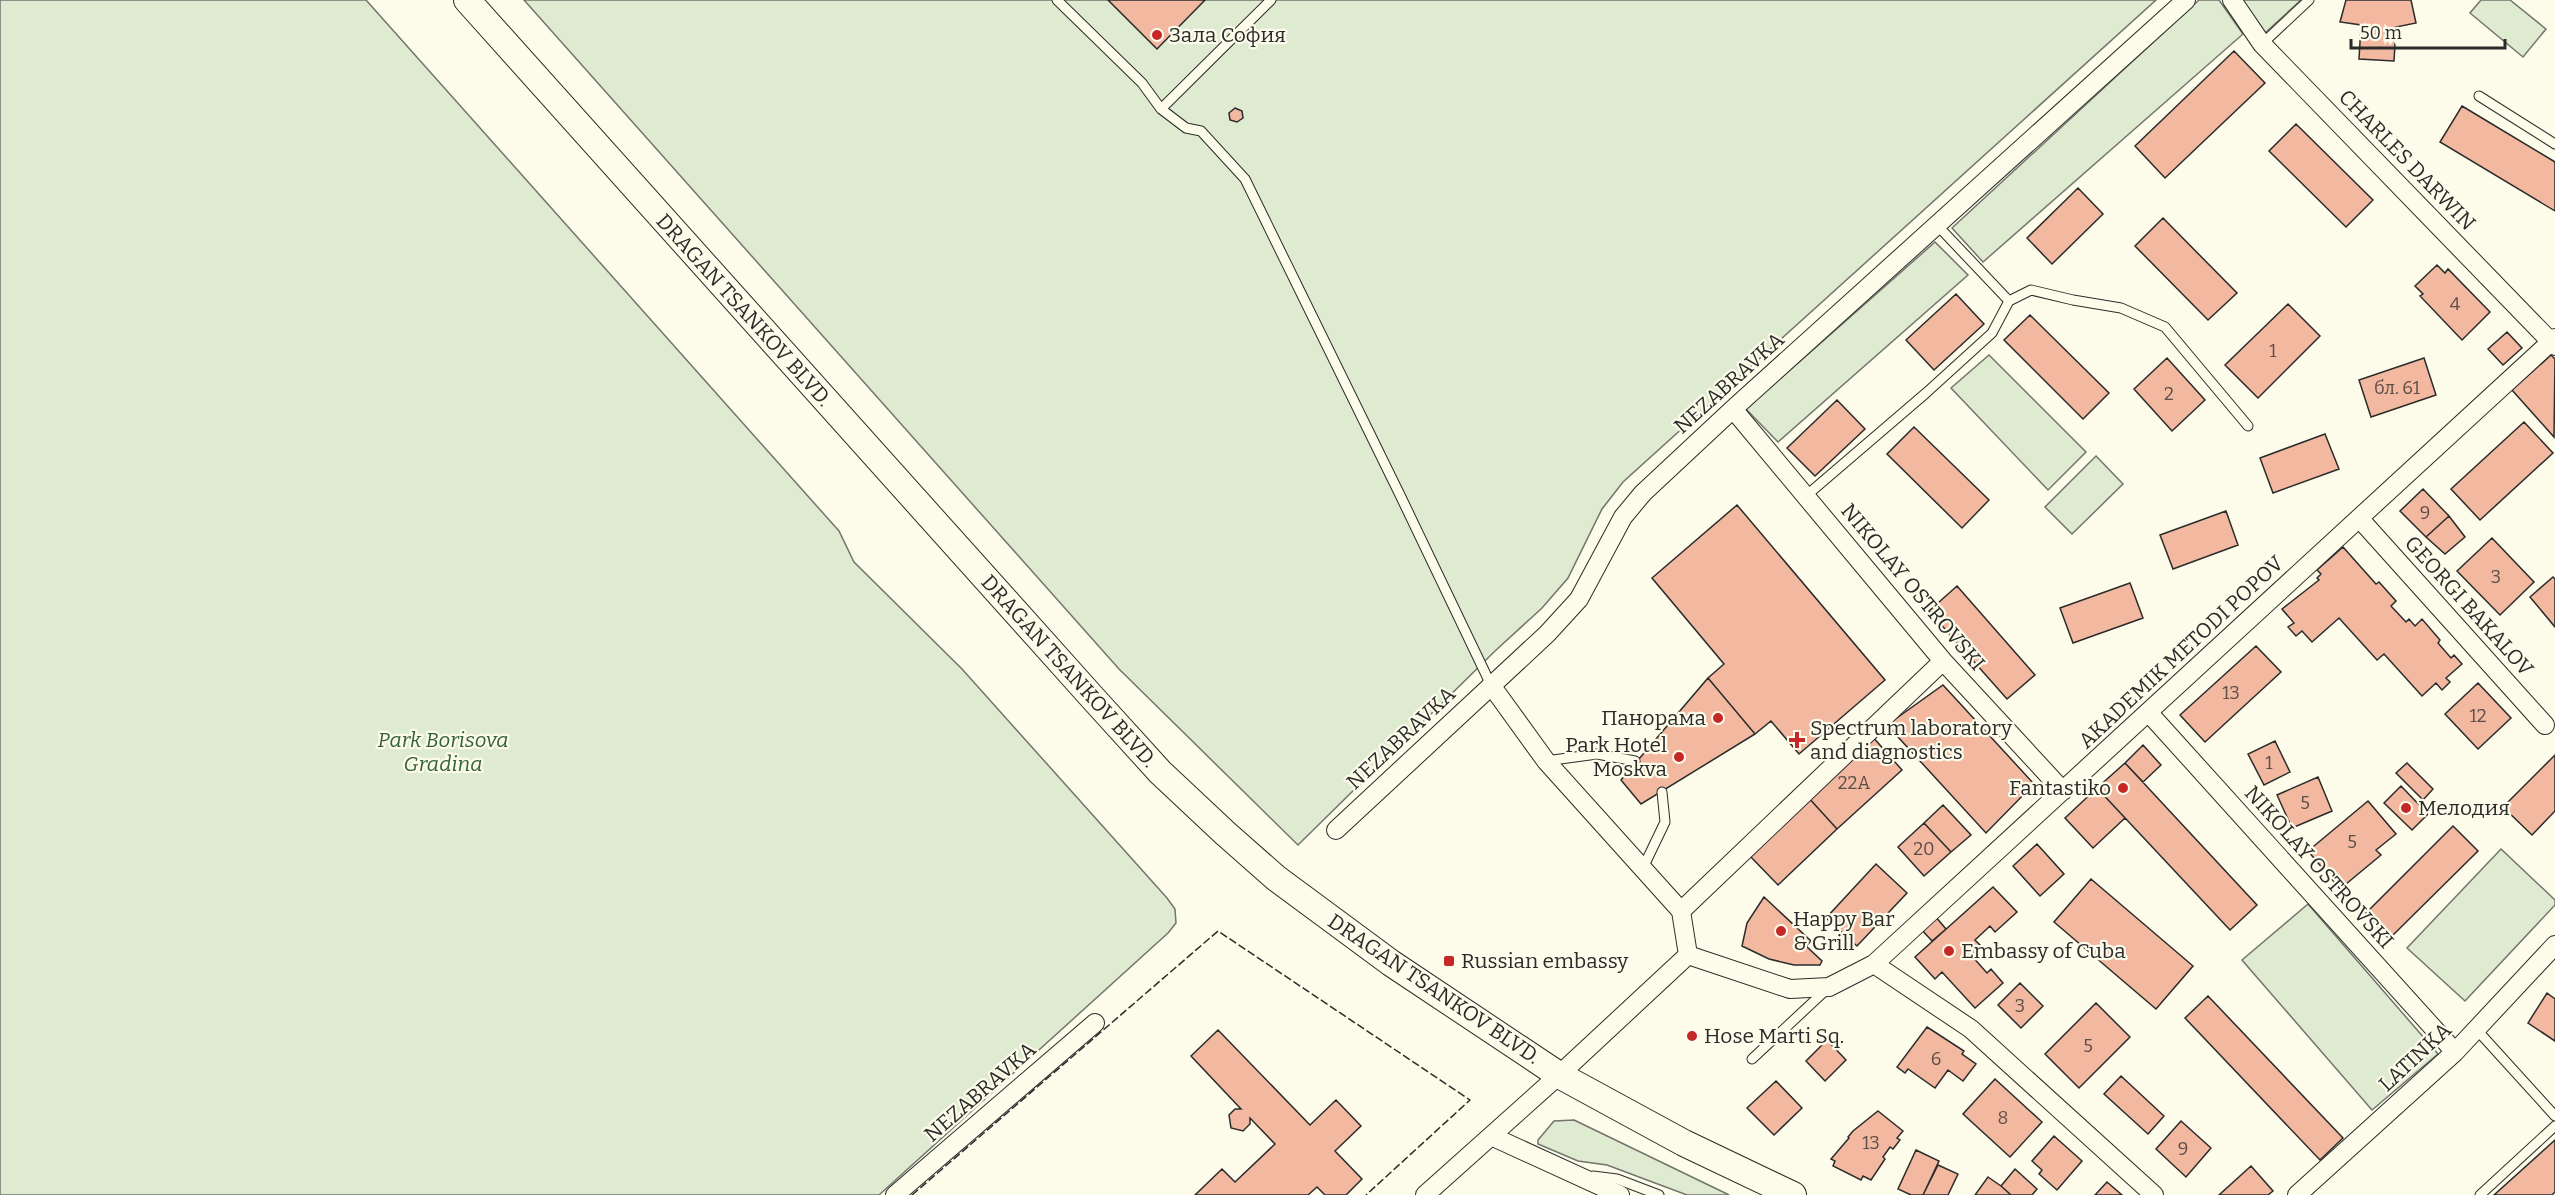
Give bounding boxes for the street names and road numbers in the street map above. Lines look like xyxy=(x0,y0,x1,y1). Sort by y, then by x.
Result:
street label: CHARLES DARWIN xyxy=(2333,84,2481,236)
street label: DRAGAN TSANKOV BLVD. xyxy=(651,208,837,412)
street label: NEZABRAVKA xyxy=(1668,327,1790,439)
street label: NIKOLAY OSTROVSKI xyxy=(1836,498,1990,676)
street label: GEORGI BAKALOV xyxy=(2399,530,2539,682)
street label: AKADEMIK METODI POPOV xyxy=(2073,550,2289,754)
street label: DRAGAN TSANKOV BLVD. xyxy=(976,569,1162,773)
street label: NEZABRAVKA xyxy=(1341,681,1461,795)
street label: NIKOLAY OSTROVSKI xyxy=(2239,780,2399,954)
street label: DRAGAN TSANKOV BLVD. xyxy=(1323,908,1545,1070)
street label: LATINKA xyxy=(2373,1017,2457,1097)
street label: NEZABRAVKA xyxy=(919,1036,1041,1148)

